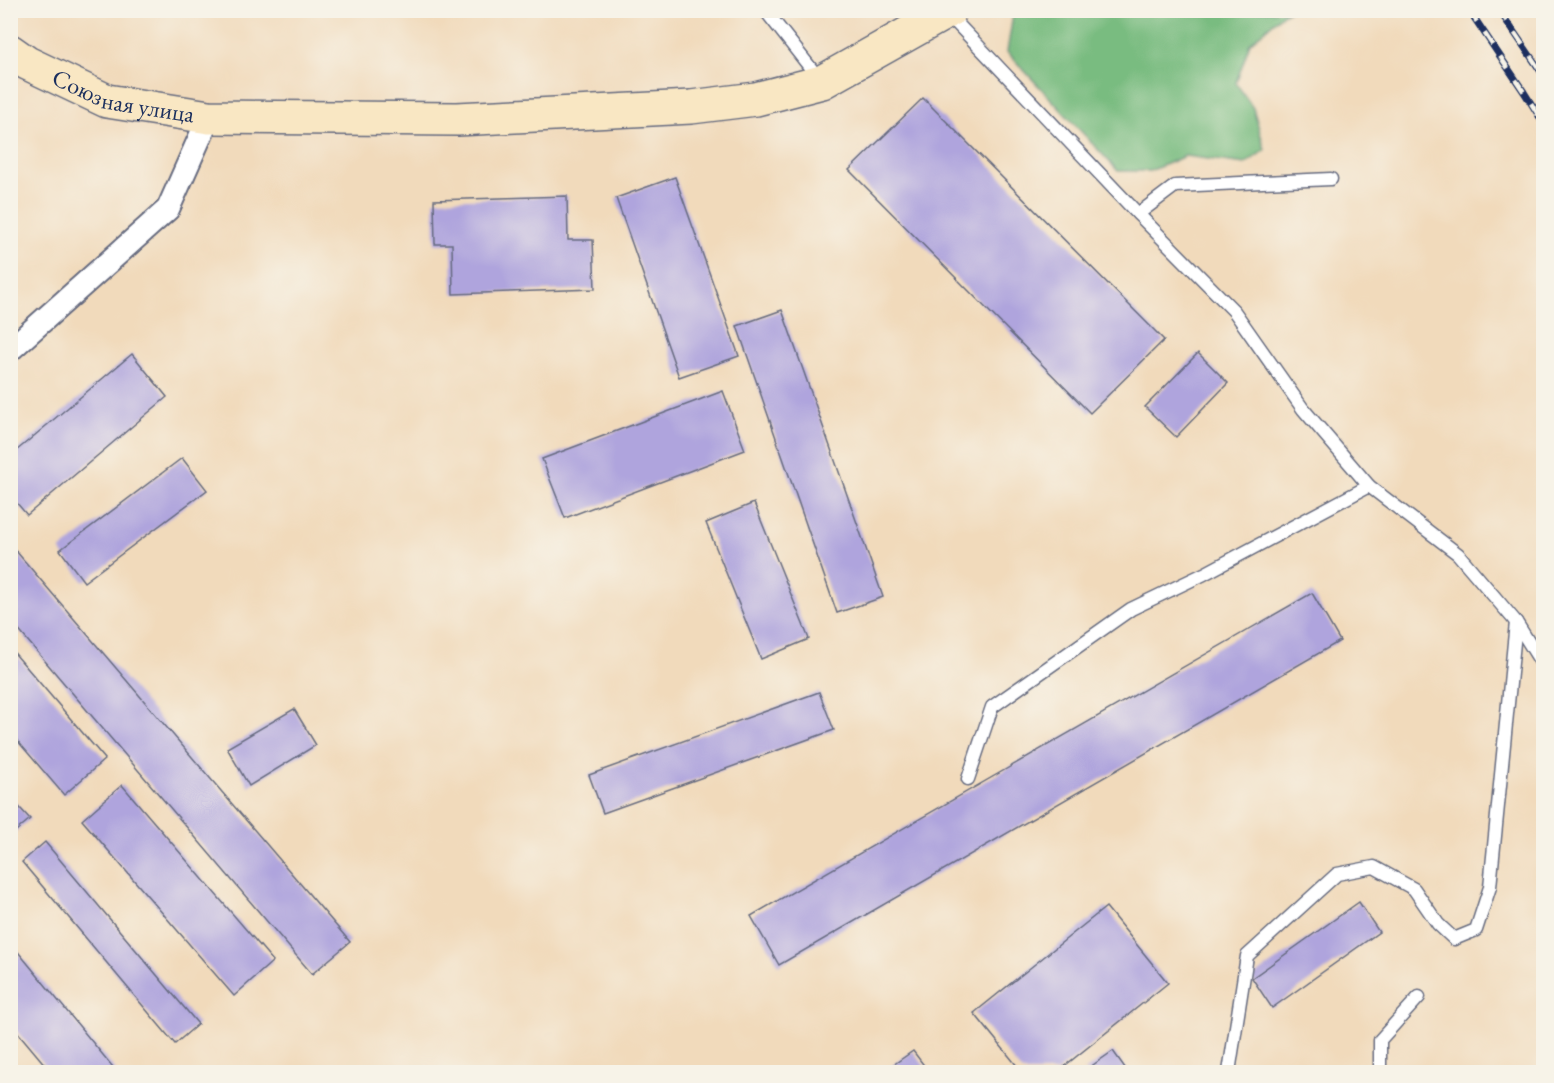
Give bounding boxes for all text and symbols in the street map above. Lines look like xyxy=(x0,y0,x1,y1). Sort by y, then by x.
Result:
street label: Союзная улица xyxy=(47,61,197,130)

